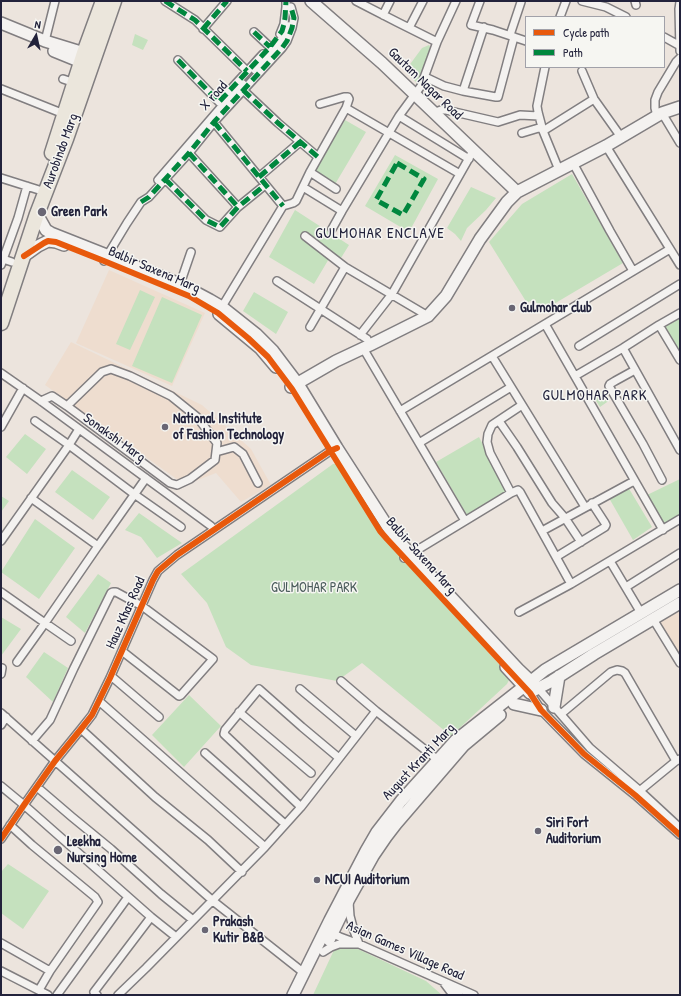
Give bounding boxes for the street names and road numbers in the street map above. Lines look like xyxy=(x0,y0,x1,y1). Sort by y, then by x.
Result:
street label: Gautam Nagar Road xyxy=(384,44,466,124)
street label: X road xyxy=(197,78,231,114)
street label: Aurobindo Marg xyxy=(40,111,82,191)
street label: Balbir Saxena Marg xyxy=(106,243,202,297)
street label: Sonakshi Marg xyxy=(80,410,148,466)
street label: Balbir Saxena Marg xyxy=(382,514,460,598)
street label: Hauz Khas Road xyxy=(103,574,149,652)
street label: August Kranti Marg xyxy=(379,720,459,804)
street label: Asian Games Village Road xyxy=(344,918,466,984)

